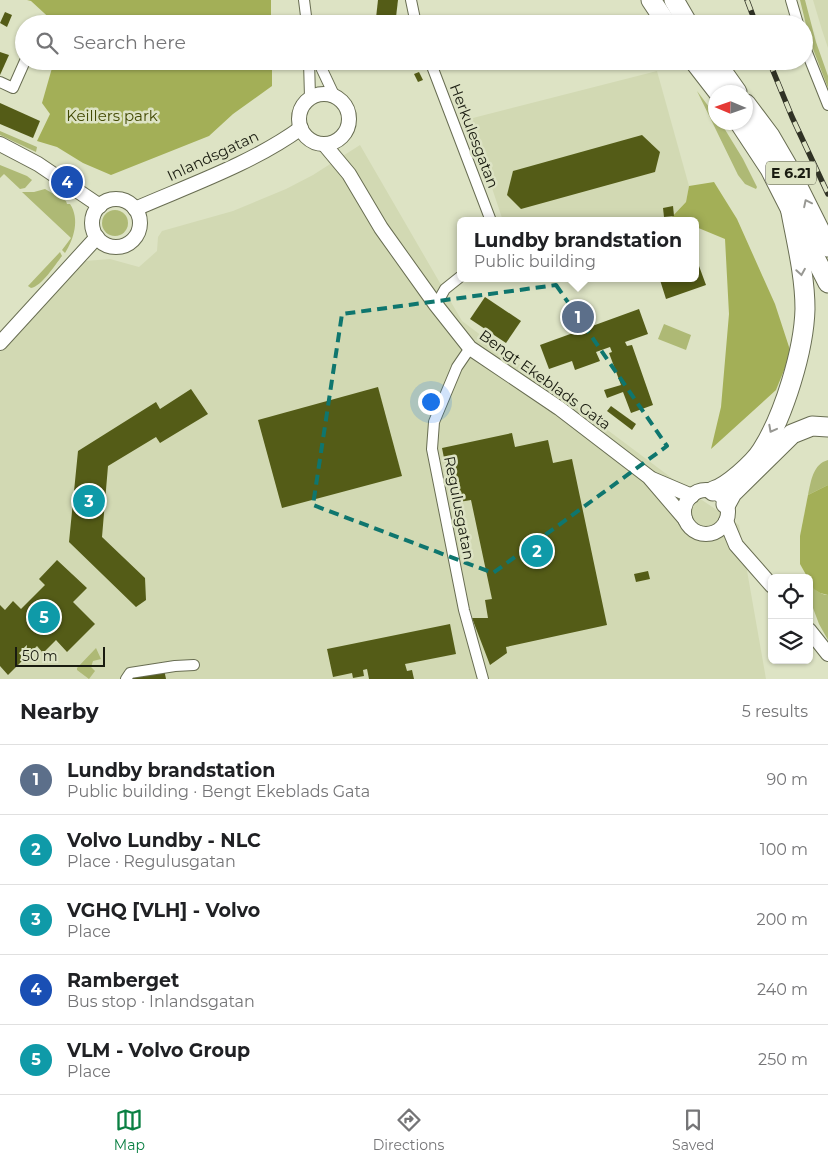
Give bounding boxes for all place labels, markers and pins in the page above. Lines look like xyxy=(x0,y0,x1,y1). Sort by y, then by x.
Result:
pin: 4 xyxy=(51,163,83,201)
pin: 1 xyxy=(562,298,594,336)
pin: 3 xyxy=(73,482,105,520)
pin: 2 xyxy=(521,532,553,570)
pin: 5 xyxy=(28,598,60,636)

